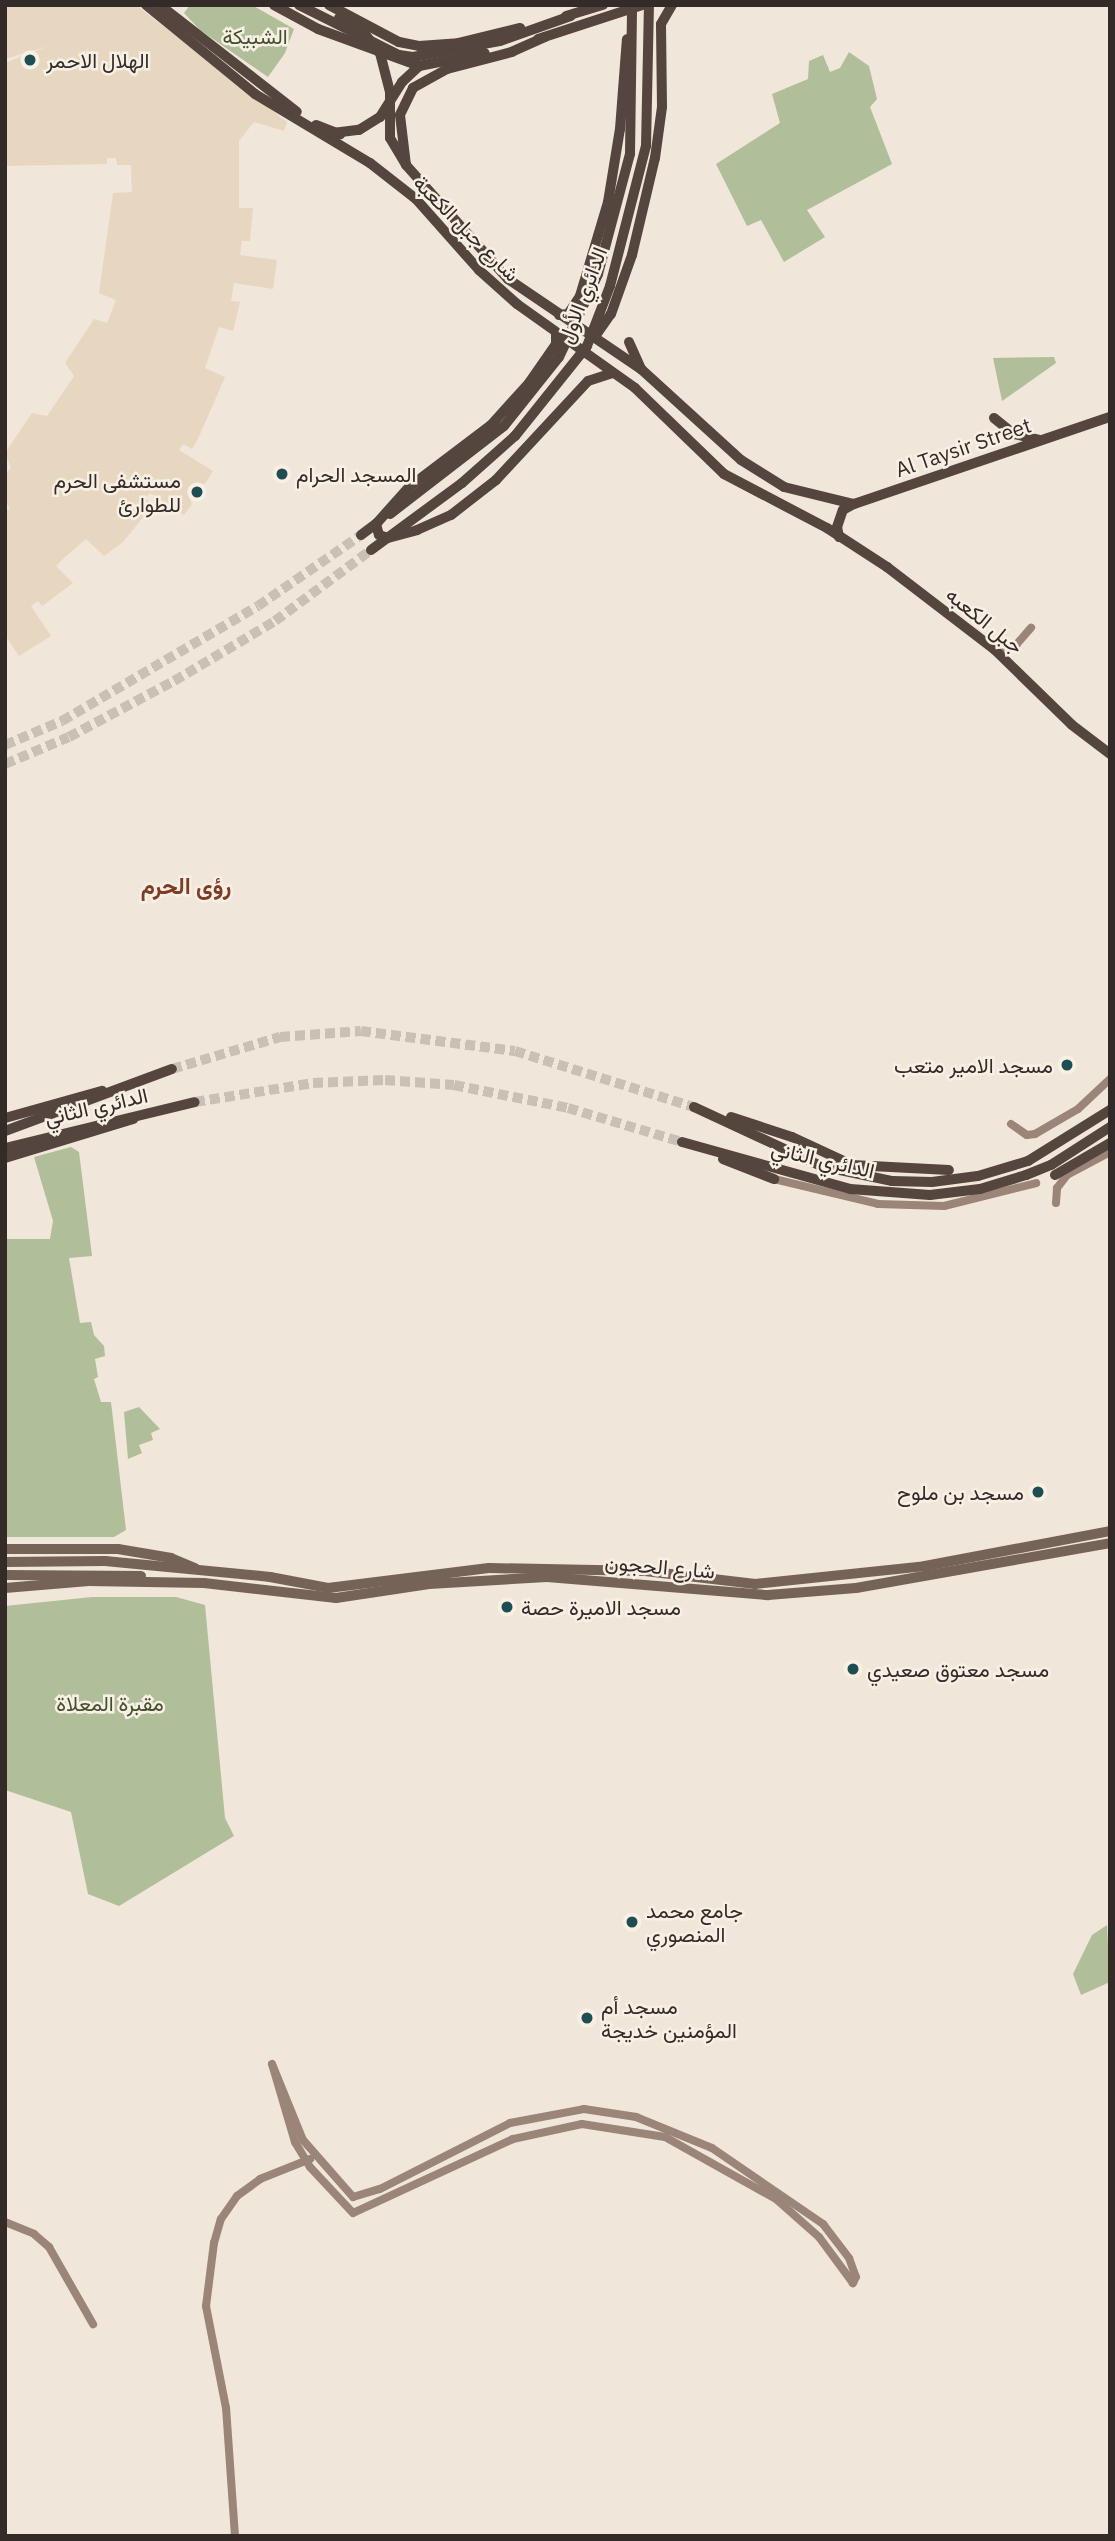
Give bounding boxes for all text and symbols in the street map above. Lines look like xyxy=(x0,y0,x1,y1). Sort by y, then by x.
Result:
park label: الشبيكة xyxy=(222,23,288,49)
place label: الهلال الاحمر xyxy=(46,47,149,73)
marker: الهلال الاحمر xyxy=(20,50,40,70)
street label: شارع جبل الكعبة xyxy=(409,170,525,286)
street label: الدائري الأول xyxy=(552,243,612,347)
street label: Al Taysir Street xyxy=(892,412,1034,482)
place label: المسجد الحرام xyxy=(296,461,416,487)
marker: المسجد الحرام xyxy=(274,466,290,482)
place label: مستشفى الحرم للطوارئ xyxy=(54,467,181,517)
marker: مستشفى الحرم للطوارئ xyxy=(187,482,207,502)
street label: جبل الكعبه xyxy=(941,581,1029,659)
district label: رؤى الحرم xyxy=(141,871,231,899)
place label: مسجد الامير متعب xyxy=(894,1052,1053,1078)
marker: مسجد الامير متعب xyxy=(1059,1057,1075,1073)
street label: الدائري الثاني xyxy=(42,1082,150,1130)
street label: الدائري الثاني xyxy=(769,1135,877,1183)
place label: مسجد بن ملوح xyxy=(897,1479,1024,1505)
marker: مسجد بن ملوح xyxy=(1030,1484,1046,1500)
street label: شارع الحجون xyxy=(604,1549,716,1583)
place label: مسجد الاميرة حصة xyxy=(521,1594,681,1620)
marker: مسجد الاميرة حصة xyxy=(499,1599,515,1615)
place label: مسجد معتوق صعيدي xyxy=(867,1656,1049,1682)
marker: مسجد معتوق صعيدي xyxy=(845,1661,861,1677)
park label: مقبرة المعلاة xyxy=(56,1690,164,1716)
place label: جامع محمد المنصوري xyxy=(646,1897,743,1947)
marker: جامع محمد المنصوري xyxy=(624,1914,640,1930)
place label: مسجد أم المؤمنين خديجة xyxy=(601,1993,737,2043)
marker: مسجد أم المؤمنين خديجة xyxy=(579,2010,595,2026)

